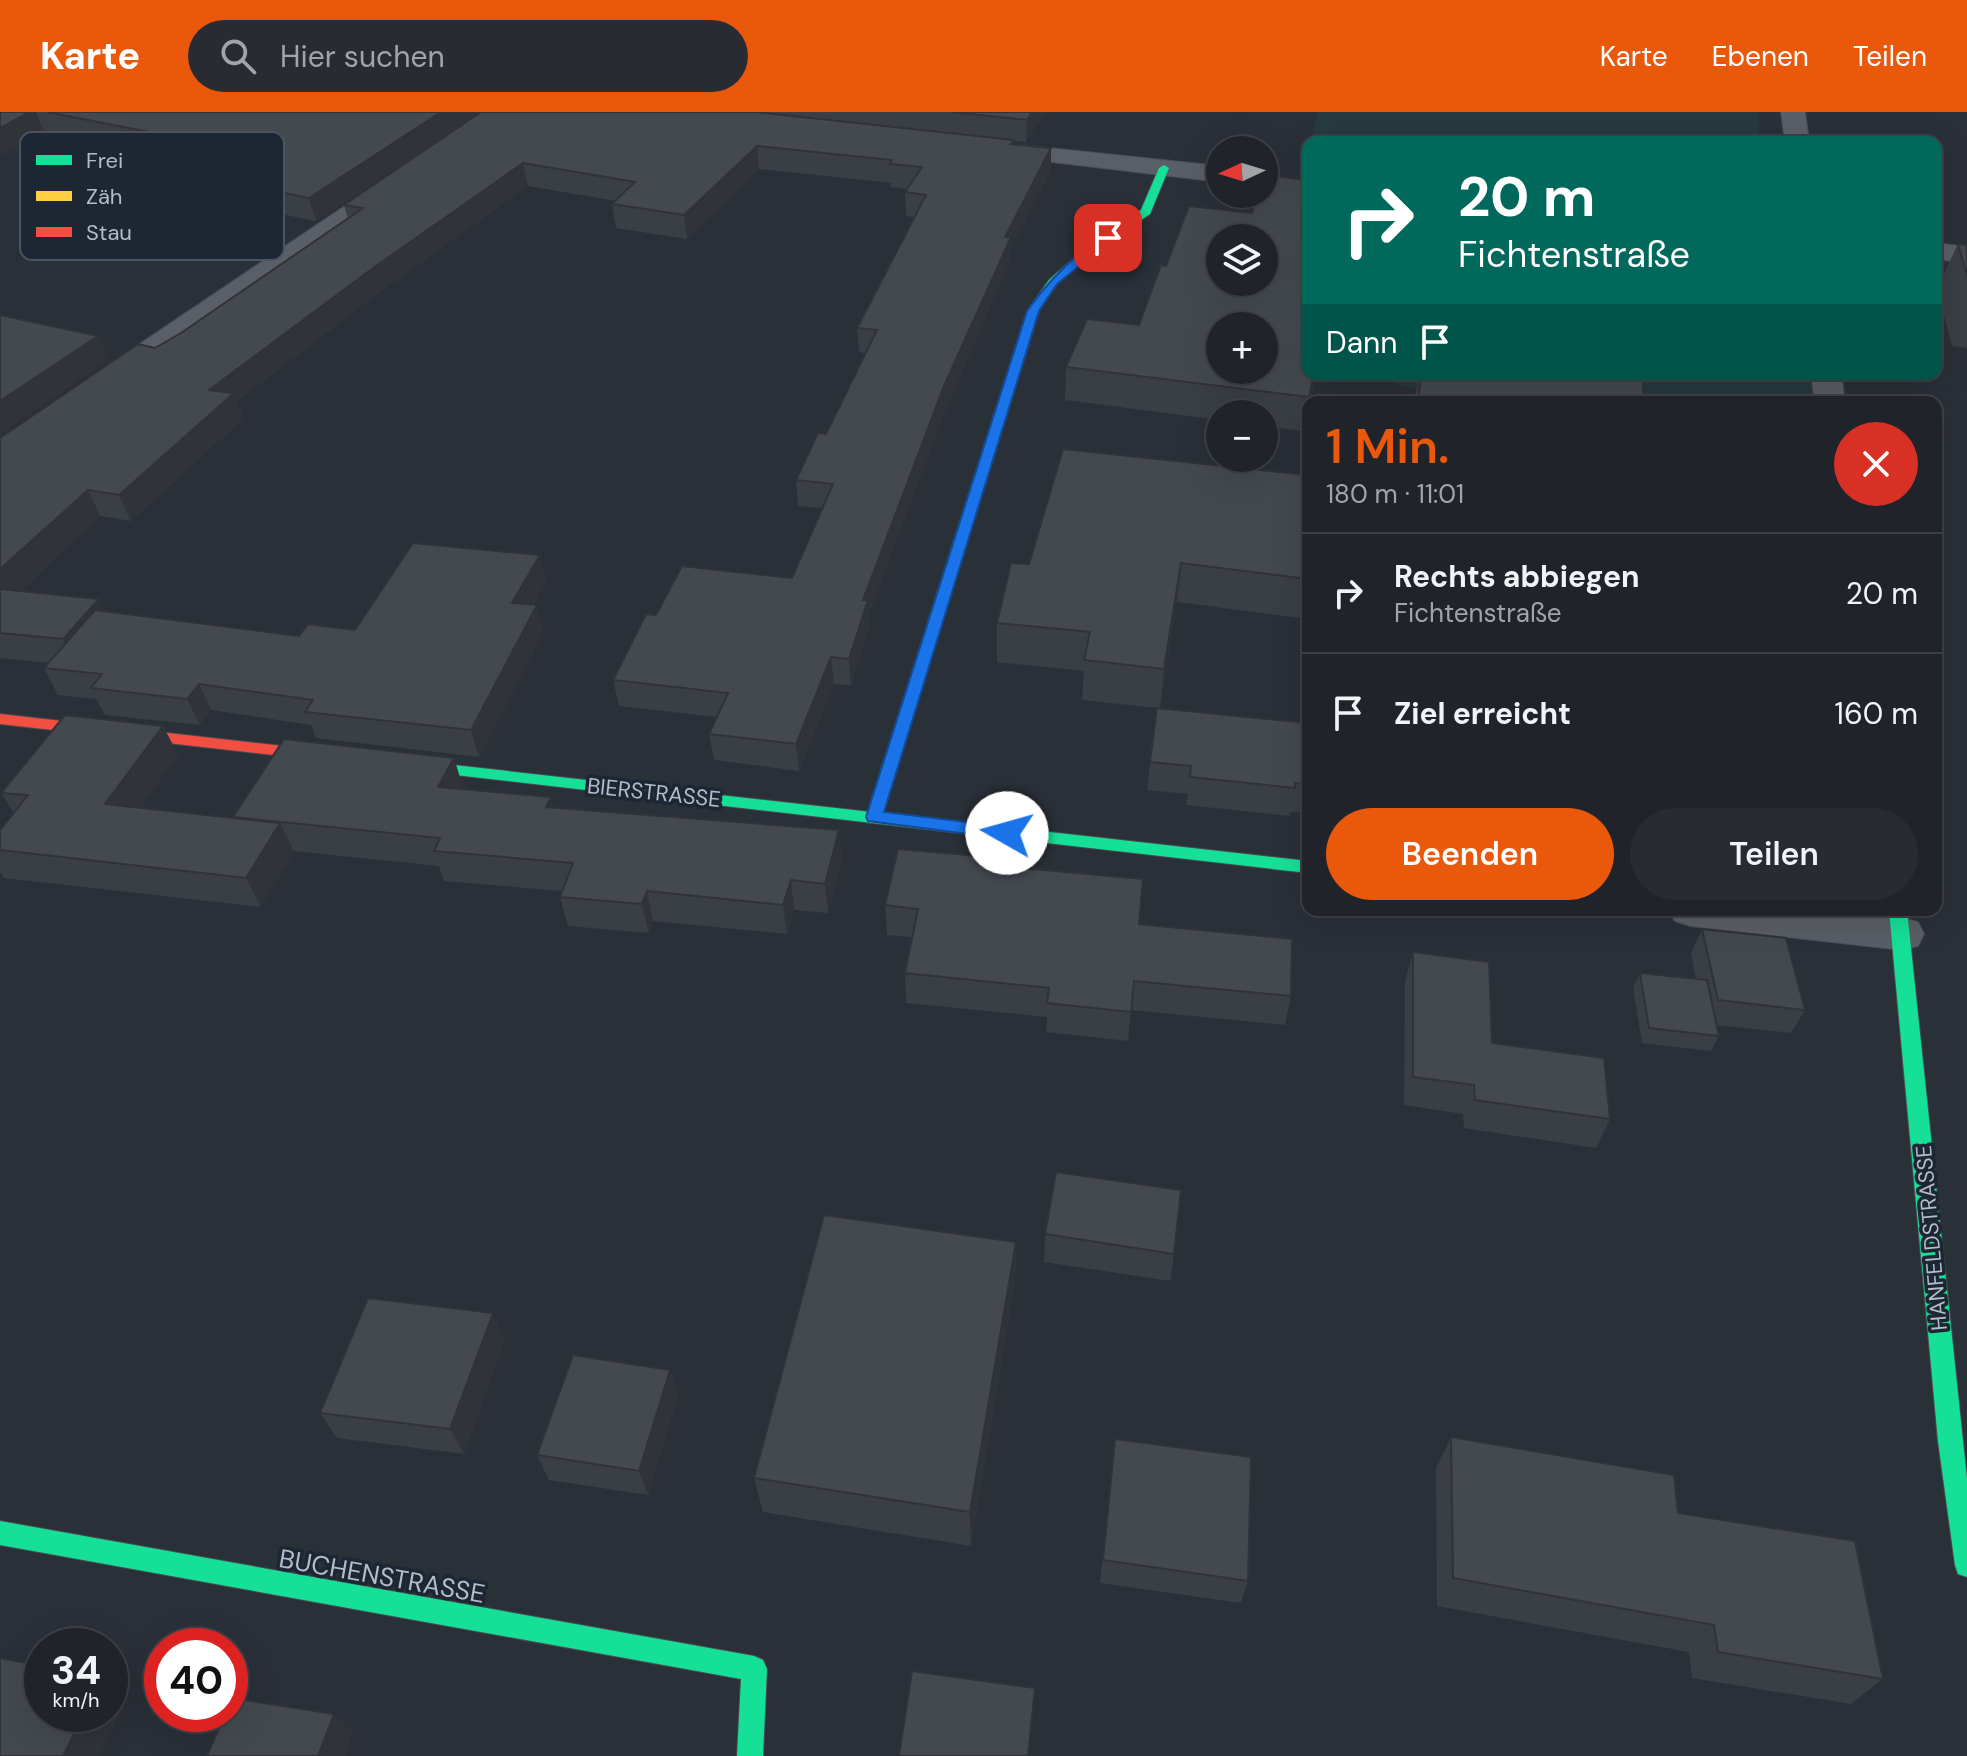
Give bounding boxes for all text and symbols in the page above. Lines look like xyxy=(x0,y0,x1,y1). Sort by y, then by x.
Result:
search box xyxy=(188,20,748,92)
text: Karte xyxy=(40,31,140,81)
icon: search xyxy=(216,34,260,78)
text: Hier suchen xyxy=(280,37,445,76)
text: Karte xyxy=(1600,38,1668,75)
text: Ebenen xyxy=(1712,38,1809,75)
text: Teilen xyxy=(1853,38,1927,75)
legend xyxy=(20,132,284,260)
north arrow xyxy=(1206,136,1278,208)
map controls xyxy=(1206,136,1278,472)
text: Frei xyxy=(86,146,123,175)
text: 20 m xyxy=(1458,160,1595,233)
icon: right xyxy=(1326,168,1430,272)
text: Zäh xyxy=(86,182,123,211)
pin xyxy=(1074,204,1142,272)
icon: arrive xyxy=(1086,216,1130,260)
text: Stau xyxy=(86,218,132,247)
button: layers xyxy=(1206,224,1278,296)
text: Fichtenstraße xyxy=(1458,231,1690,278)
button: + xyxy=(1206,312,1278,384)
icon: arrive xyxy=(1413,320,1457,364)
text: Dann xyxy=(1326,323,1397,362)
button: − xyxy=(1206,400,1278,472)
text: 1 Min. xyxy=(1326,415,1449,478)
button: close xyxy=(1834,422,1918,506)
text: 180 m · 11:01 xyxy=(1326,477,1464,511)
text: Rechts abbiegen xyxy=(1394,557,1639,596)
icon: right xyxy=(1326,571,1370,615)
text: 20 m xyxy=(1846,574,1918,613)
text: Fichtenstraße xyxy=(1394,596,1562,630)
icon: arrive xyxy=(1326,691,1370,735)
text: Ziel erreicht xyxy=(1394,694,1571,733)
text: 160 m xyxy=(1835,694,1918,733)
street label: BIERSTRASSE xyxy=(586,771,722,814)
position arrow xyxy=(965,791,1049,875)
button: Beenden xyxy=(1326,808,1614,900)
button: Teilen xyxy=(1630,808,1918,900)
street label: HANFELDSTRASSE xyxy=(1909,1144,1954,1332)
street label: BUCHENSTRASSE xyxy=(276,1541,488,1611)
speed limit sign: 40 xyxy=(144,1628,248,1732)
text: 34 xyxy=(51,1644,101,1696)
text: km/h xyxy=(52,1687,100,1713)

